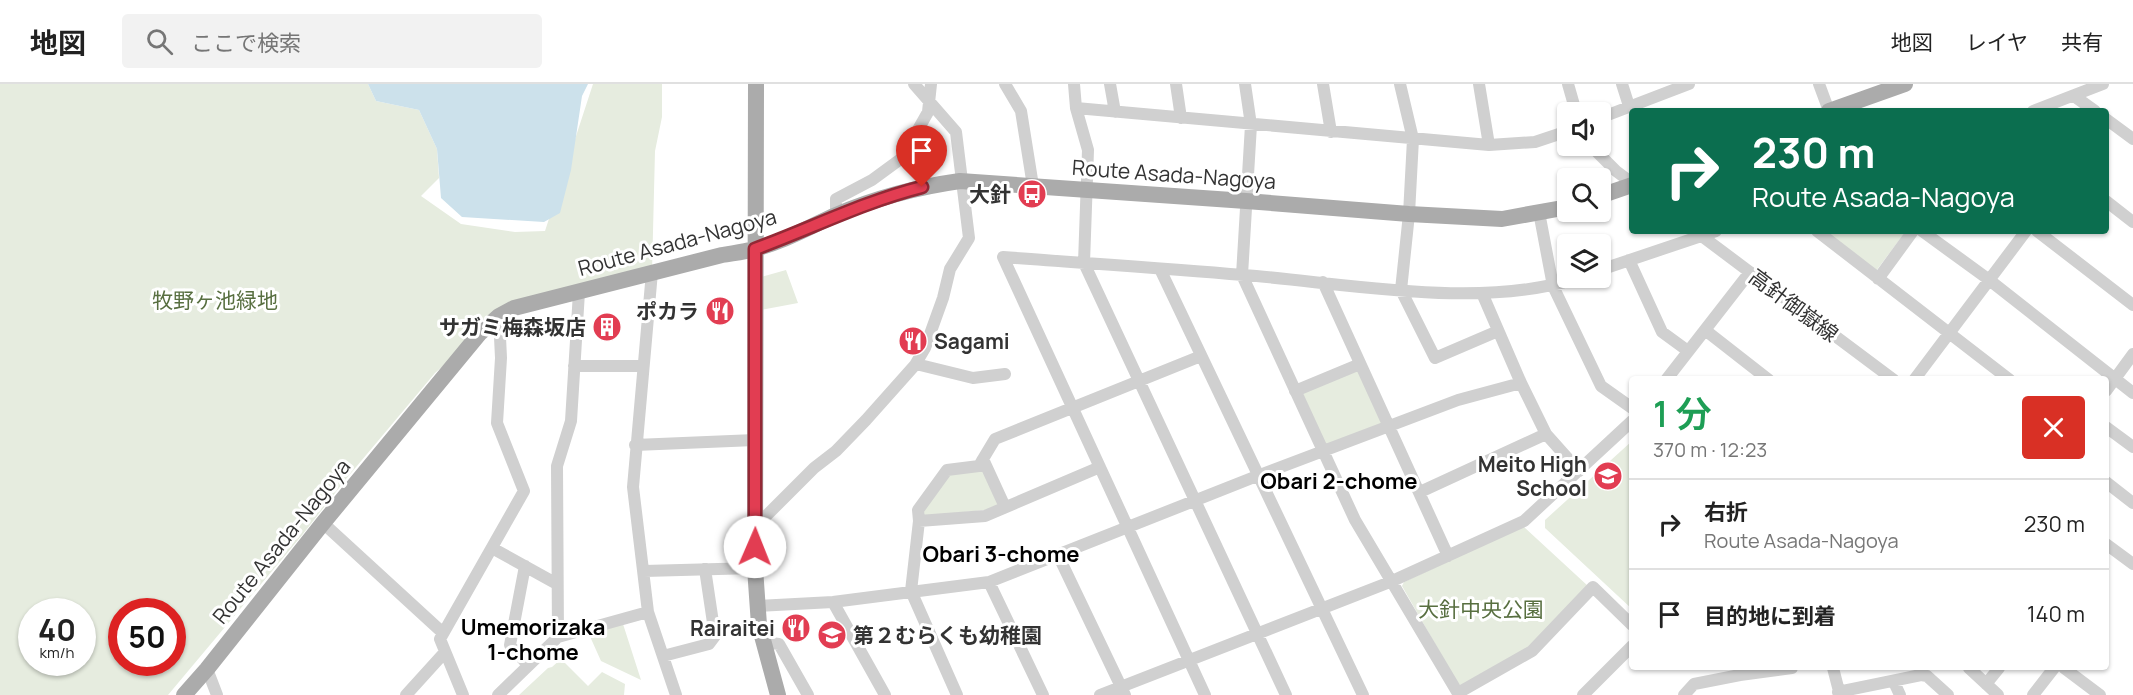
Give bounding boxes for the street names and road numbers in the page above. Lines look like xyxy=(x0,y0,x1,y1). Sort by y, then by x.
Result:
street label: Route Asada-Nagoya xyxy=(1071,153,1277,195)
street label: Route Asada-Nagoya xyxy=(575,202,779,282)
street label: 高針御嶽線 xyxy=(1744,262,1844,348)
street label: Route Asada-Nagoya xyxy=(206,453,356,629)

